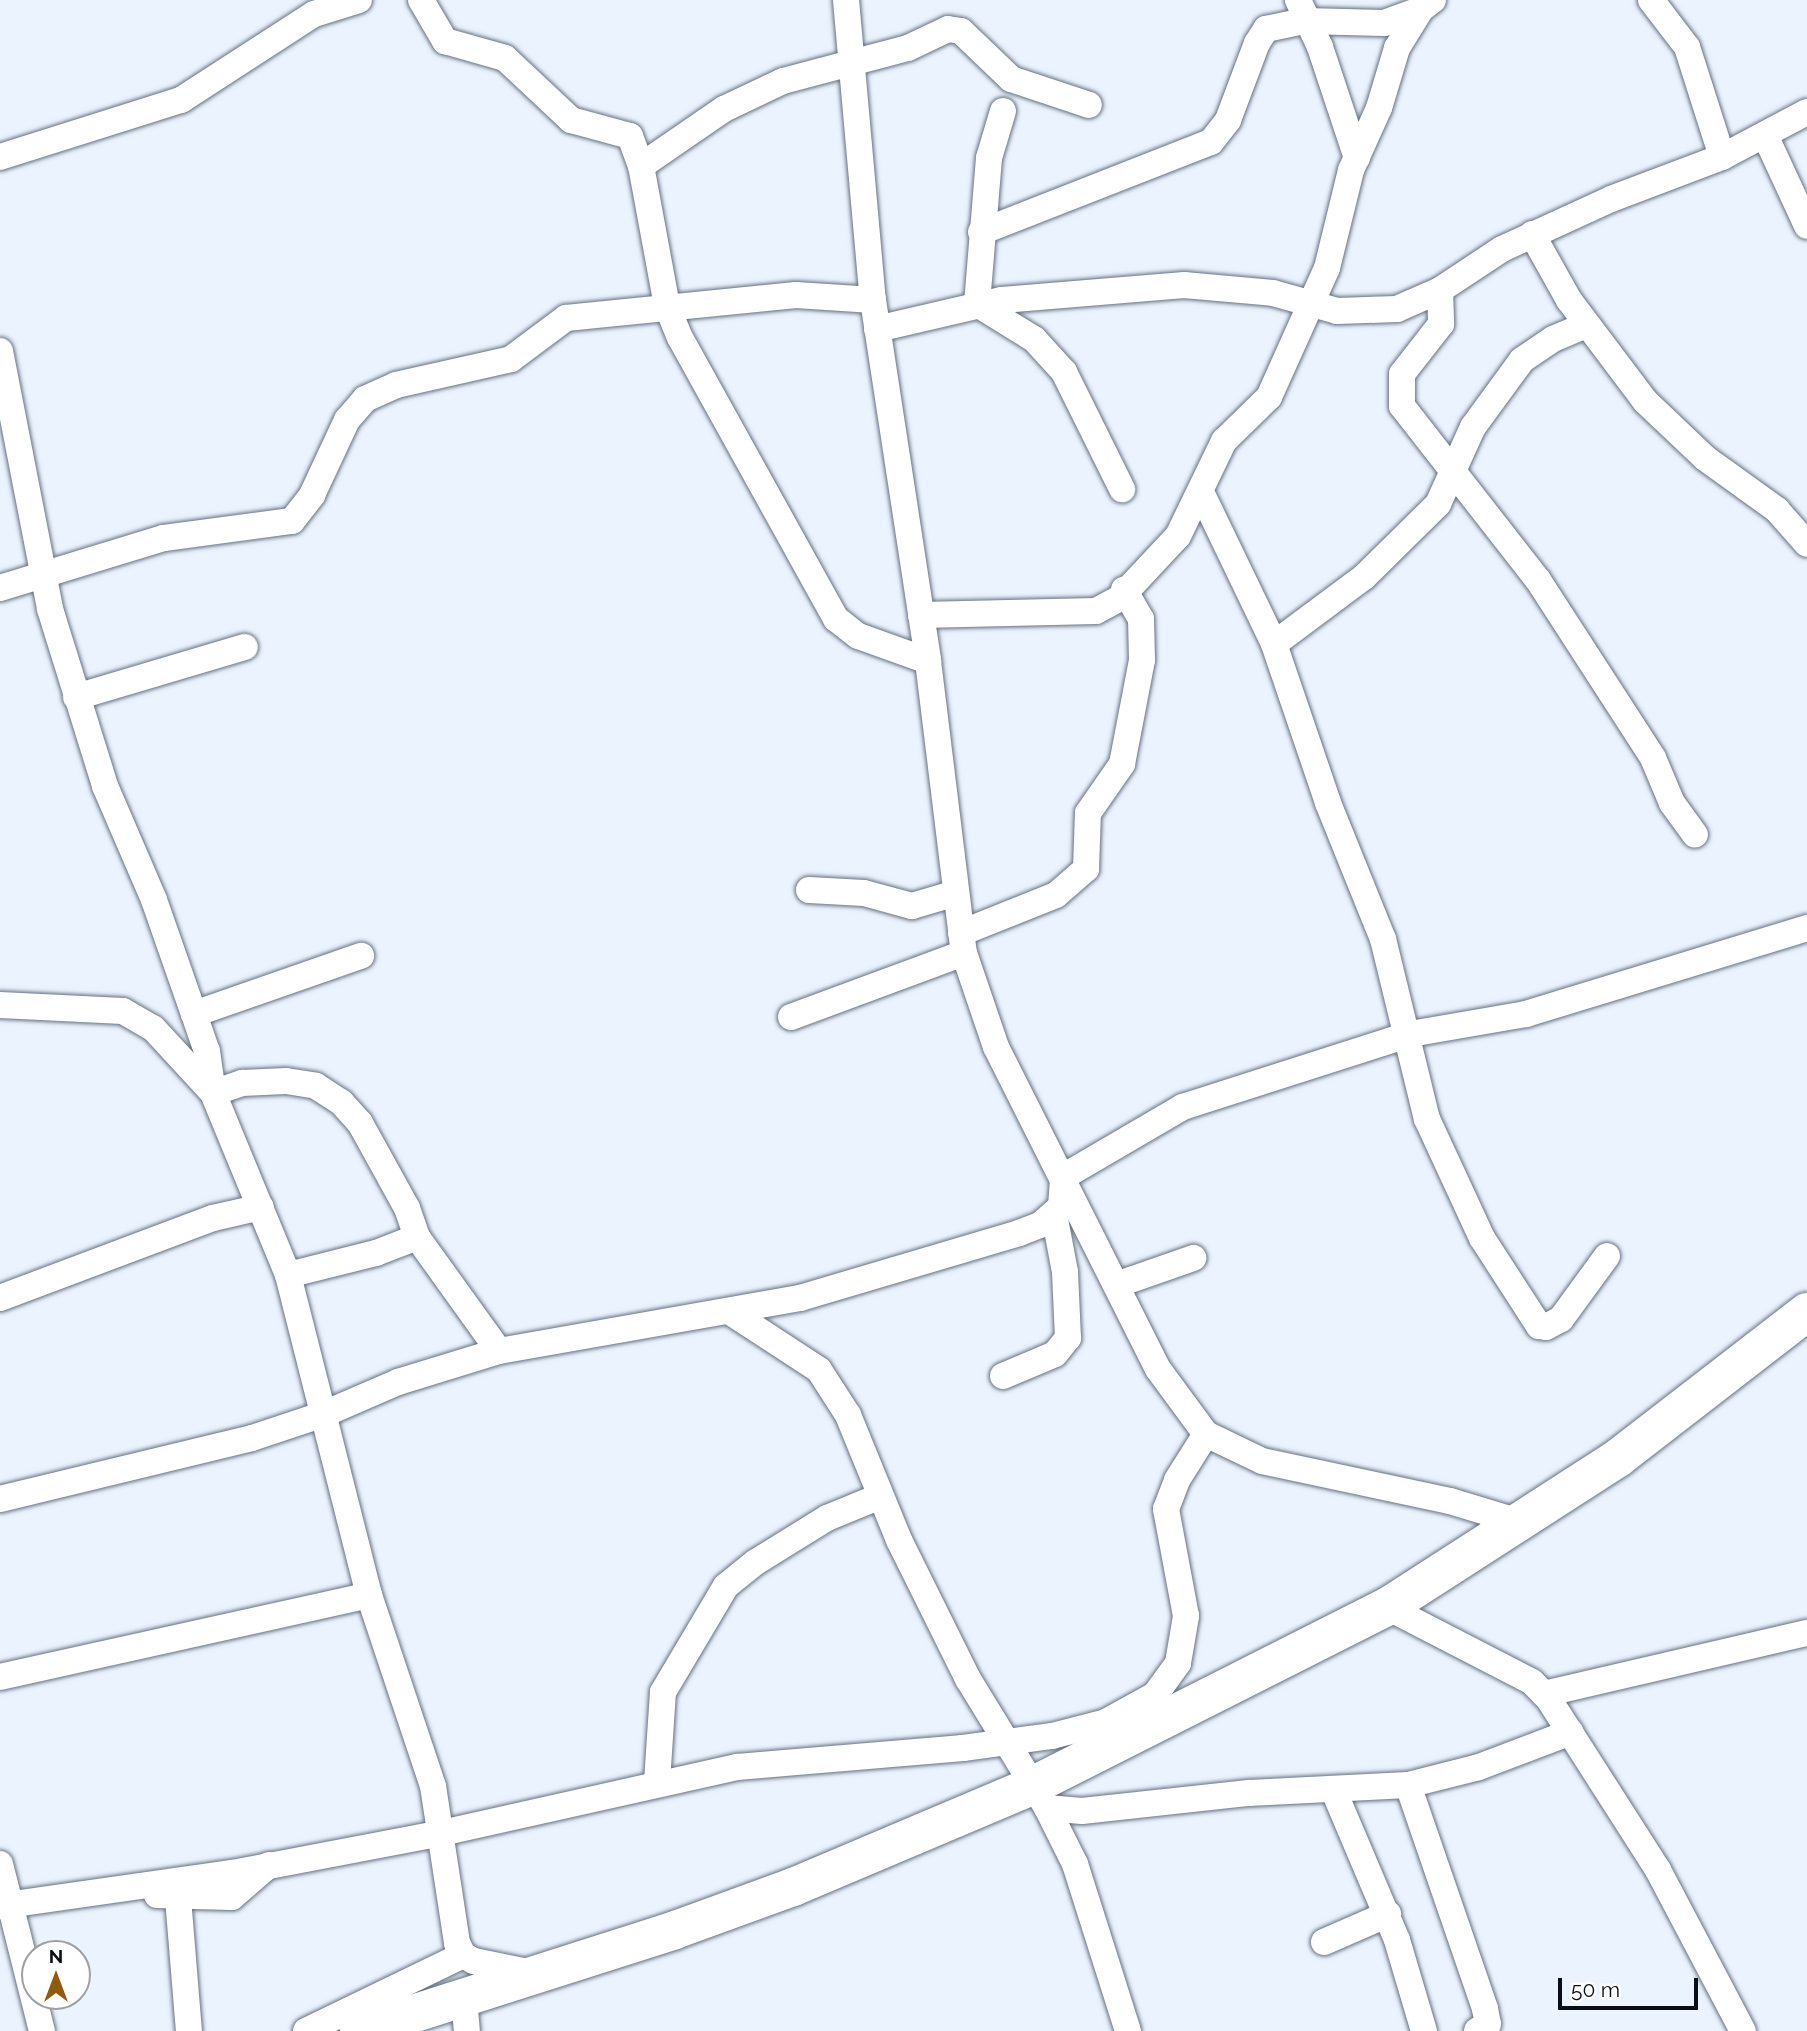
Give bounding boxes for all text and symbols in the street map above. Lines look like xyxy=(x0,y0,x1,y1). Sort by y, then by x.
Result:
north arrow xyxy=(21,1940,91,2010)
text: N xyxy=(49,1945,63,1967)
scale bar xyxy=(1562,1965,1702,2009)
text: 50 m xyxy=(1571,1977,1620,2002)

